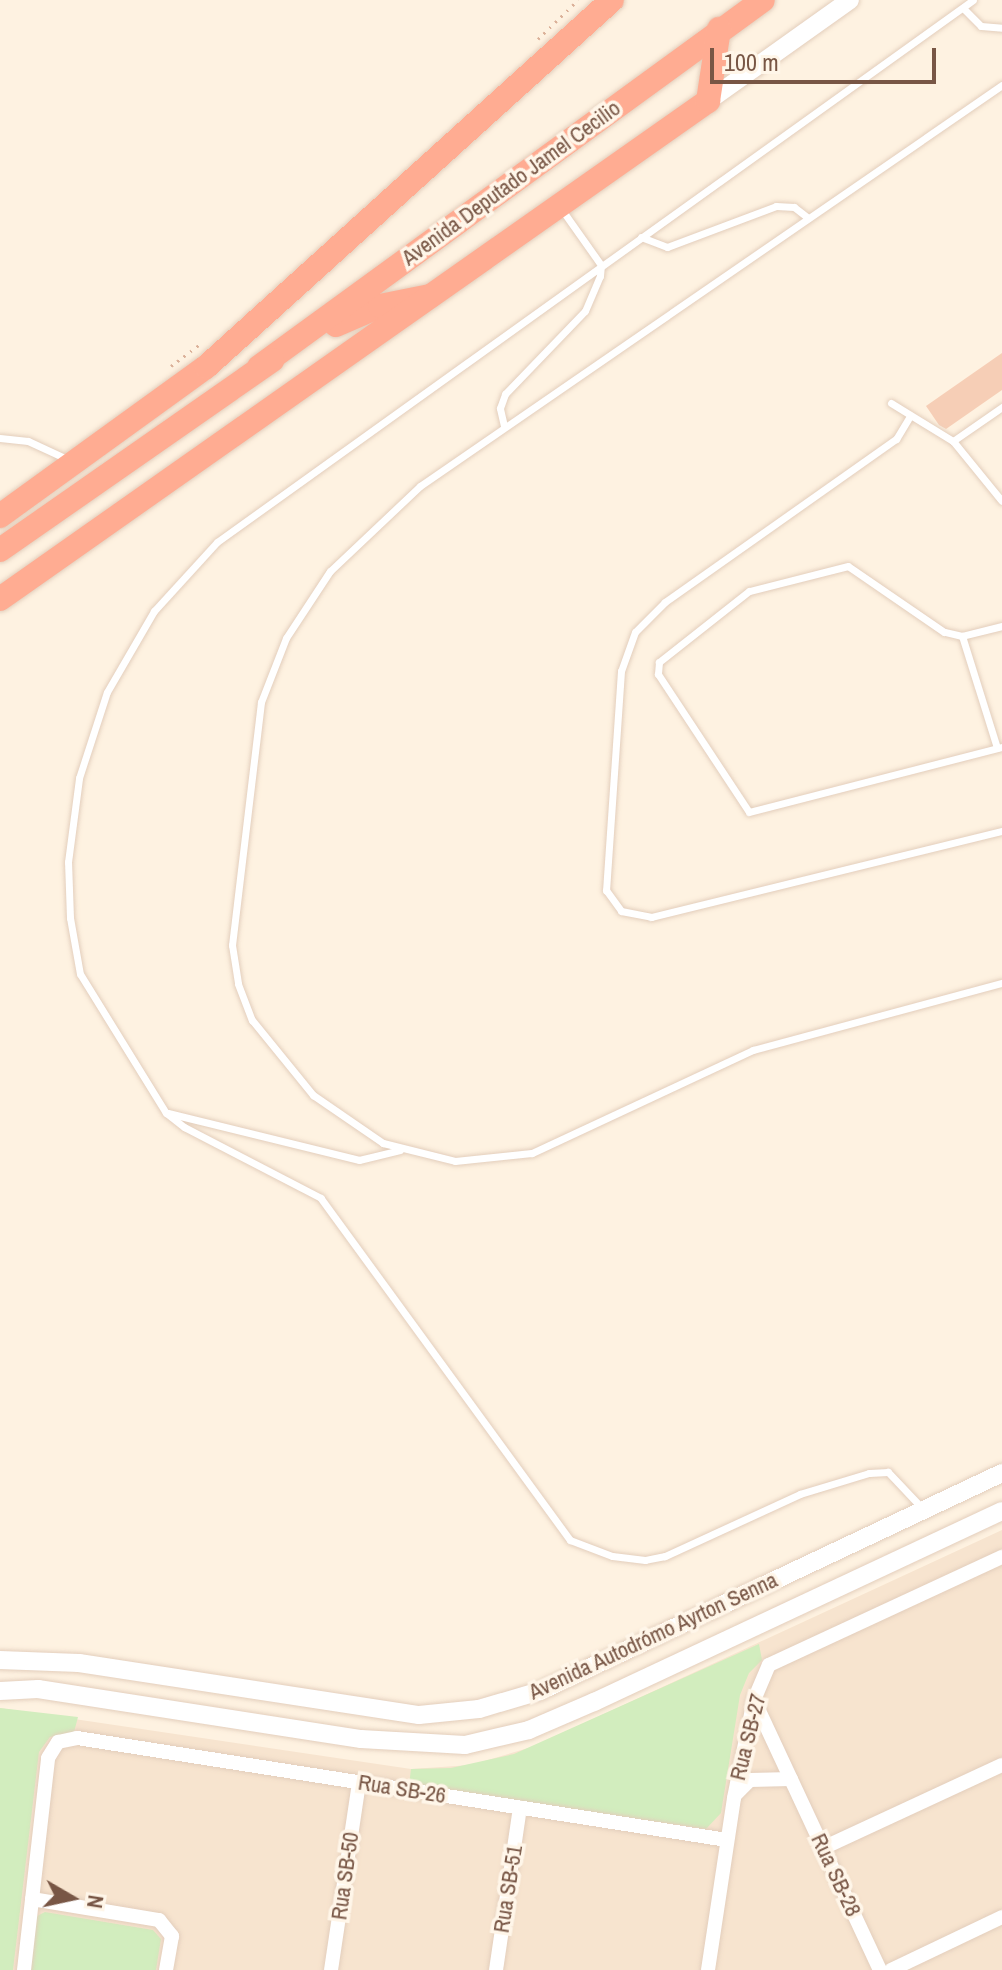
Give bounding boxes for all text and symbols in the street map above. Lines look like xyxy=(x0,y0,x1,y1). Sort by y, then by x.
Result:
scale bar xyxy=(714,32,940,82)
text: 100 m xyxy=(724,46,779,78)
street label: Avenida Deputado Jamel Cecilio xyxy=(397,95,625,271)
street label: Avenida Autodrómo Ayrton Senna xyxy=(524,1566,782,1706)
street label: Rua SB-27 xyxy=(725,1691,771,1783)
street label: Rua SB-26 xyxy=(356,1769,448,1809)
street label: Rua SB-28 xyxy=(805,1829,867,1921)
street label: Rua SB-50 xyxy=(326,1830,364,1922)
street label: Rua SB-51 xyxy=(488,1843,528,1935)
north arrow xyxy=(32,1858,112,1938)
text: N xyxy=(80,1893,112,1911)

